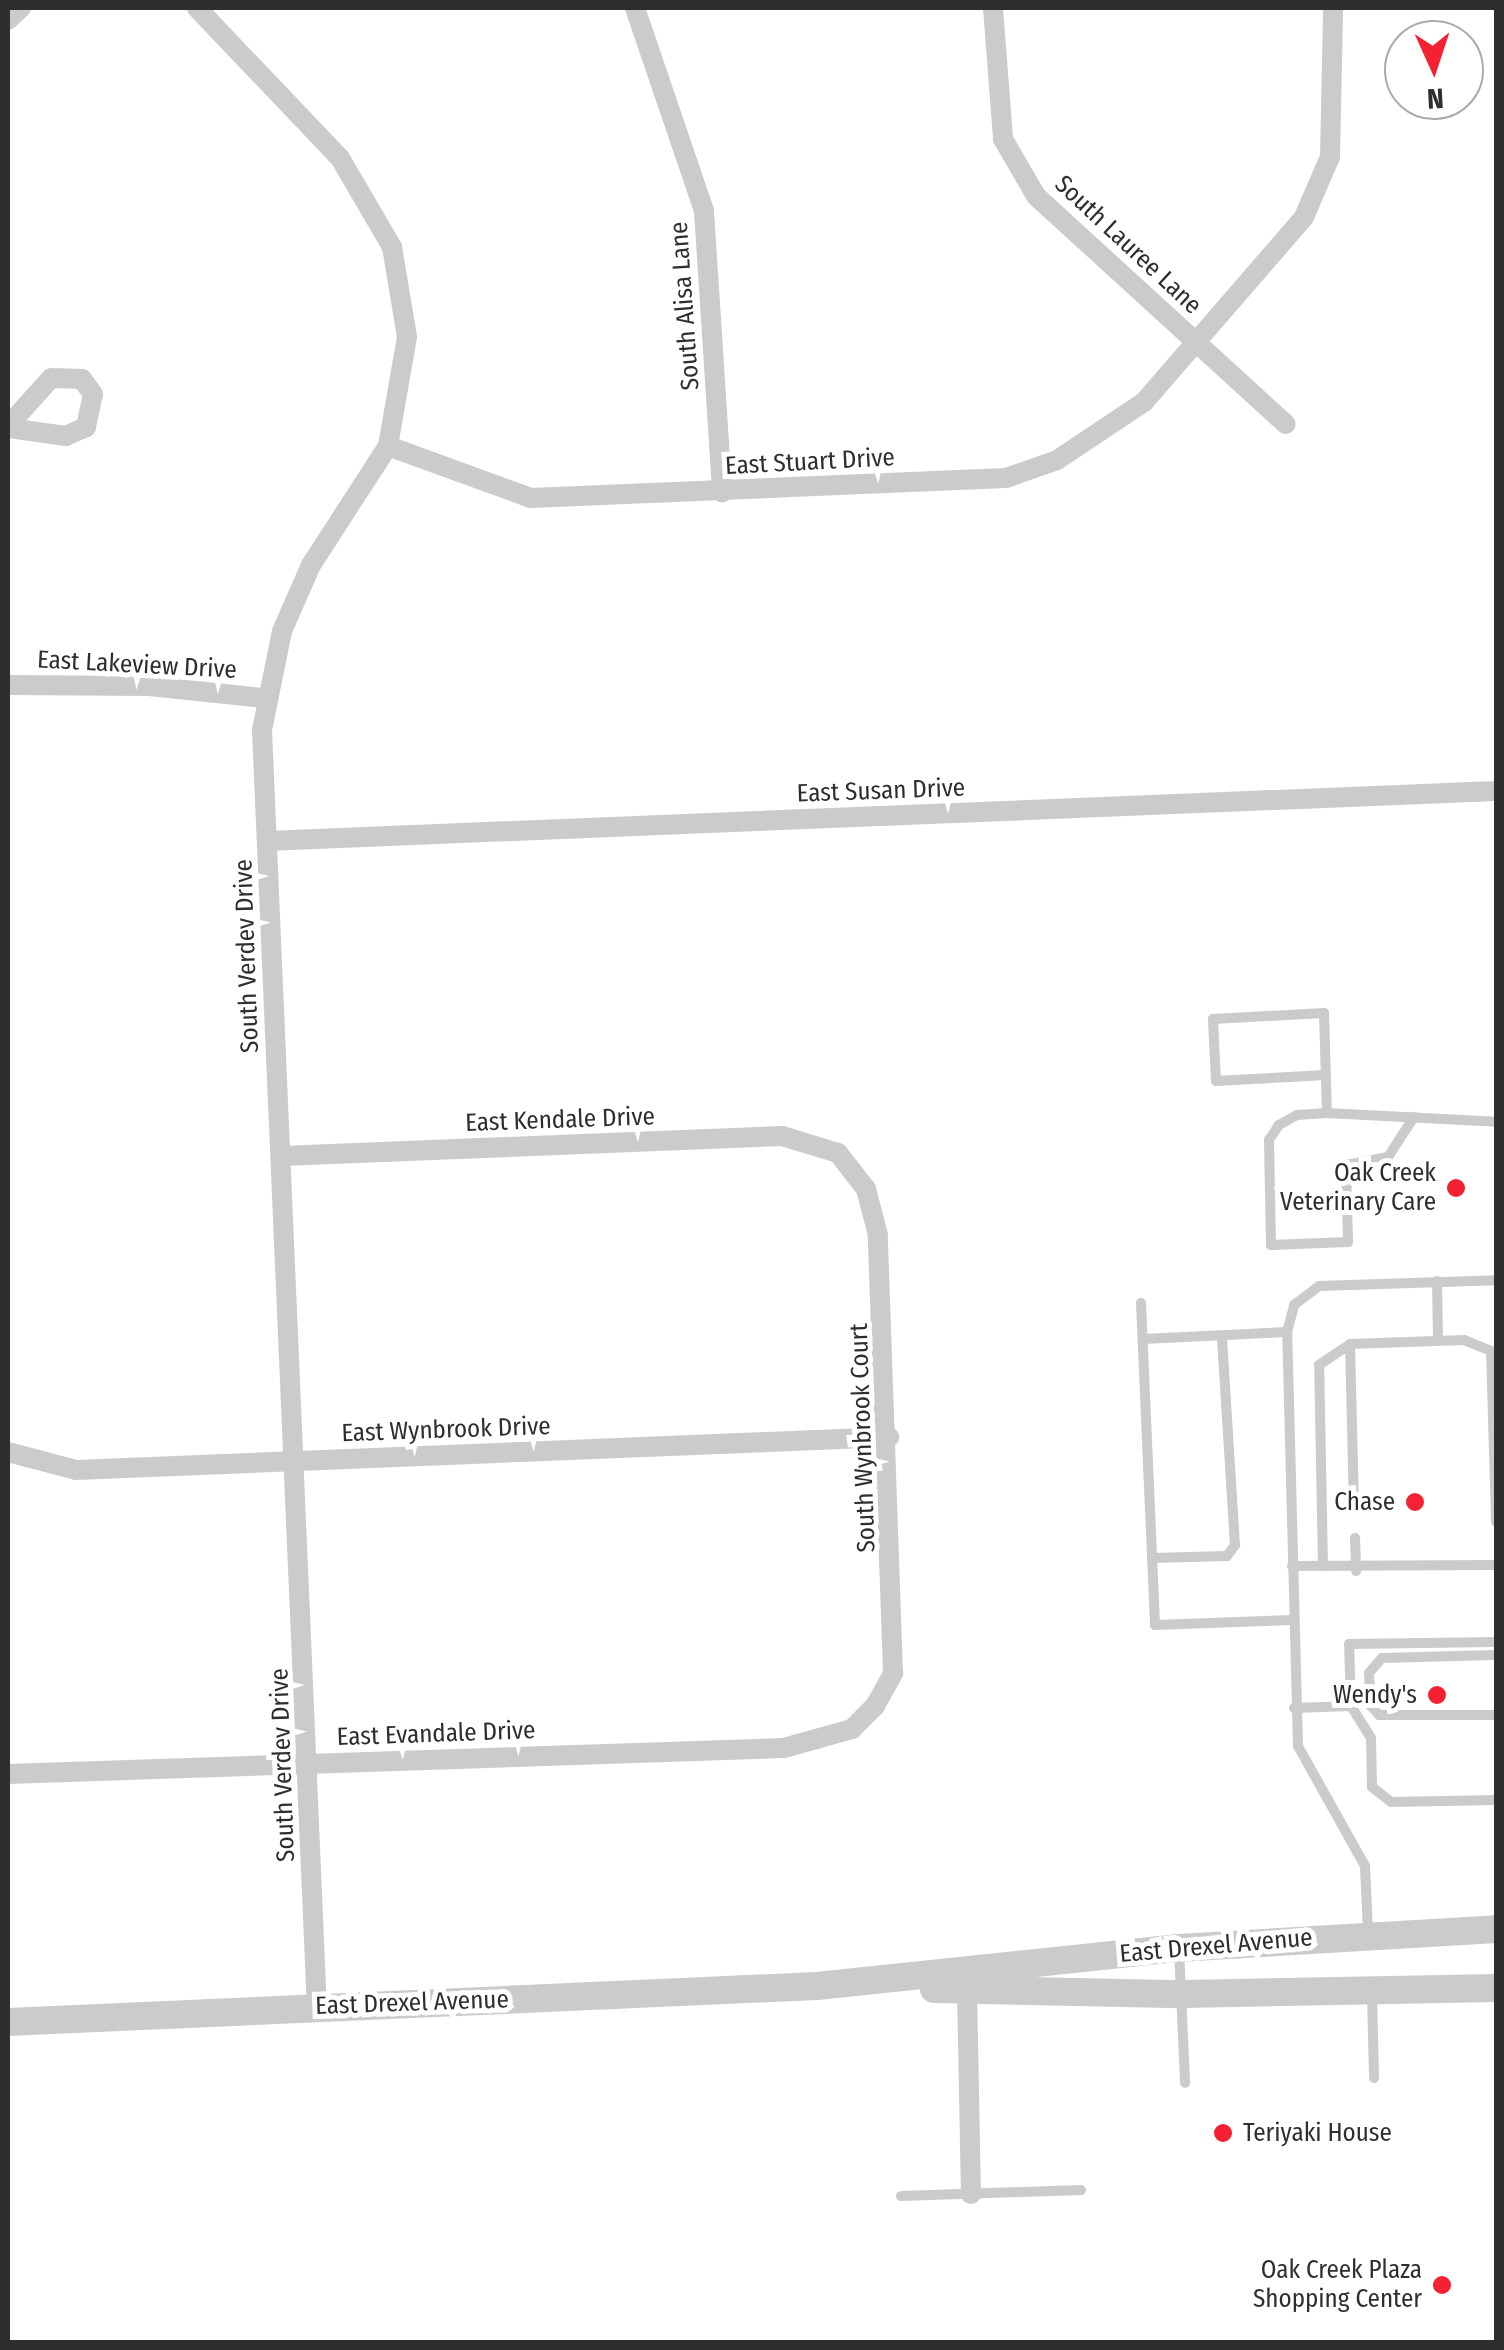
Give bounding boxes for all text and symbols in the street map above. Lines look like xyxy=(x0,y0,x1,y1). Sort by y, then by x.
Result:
north arrow xyxy=(1384,20,1484,120)
text: N xyxy=(1426,82,1445,115)
street label: South Lauree Lane xyxy=(1049,169,1207,321)
street label: South Alisa Lane xyxy=(664,221,706,391)
street label: East Stuart Drive xyxy=(724,443,896,481)
street label: East Lakeview Drive xyxy=(36,645,238,685)
street label: East Susan Drive xyxy=(796,773,966,809)
street label: South Verdev Drive xyxy=(229,859,265,1053)
street label: East Kendale Drive xyxy=(465,1102,655,1138)
place label: Oak Creek Veterinary Care xyxy=(1280,1159,1436,1218)
marker: Oak Creek Veterinary Care xyxy=(1445,1177,1467,1199)
street label: South Wynbrook Court xyxy=(844,1323,882,1553)
street label: East Wynbrook Drive xyxy=(341,1411,551,1449)
place label: Chase xyxy=(1334,1487,1395,1517)
marker: Chase xyxy=(1404,1491,1426,1513)
street label: South Verdev Drive xyxy=(265,1668,301,1862)
place label: Wendy's xyxy=(1333,1680,1417,1710)
marker: Wendy's xyxy=(1426,1684,1448,1706)
street label: East Evandale Drive xyxy=(336,1716,536,1752)
street label: East Drexel Avenue xyxy=(1118,1923,1314,1969)
street label: East Drexel Avenue xyxy=(315,1985,509,2021)
place label: Teriyaki House xyxy=(1243,2118,1392,2148)
marker: Teriyaki House xyxy=(1212,2122,1234,2144)
place label: Oak Creek Plaza Shopping Center xyxy=(1253,2256,1422,2315)
marker: Oak Creek Plaza Shopping Center xyxy=(1431,2274,1453,2296)

